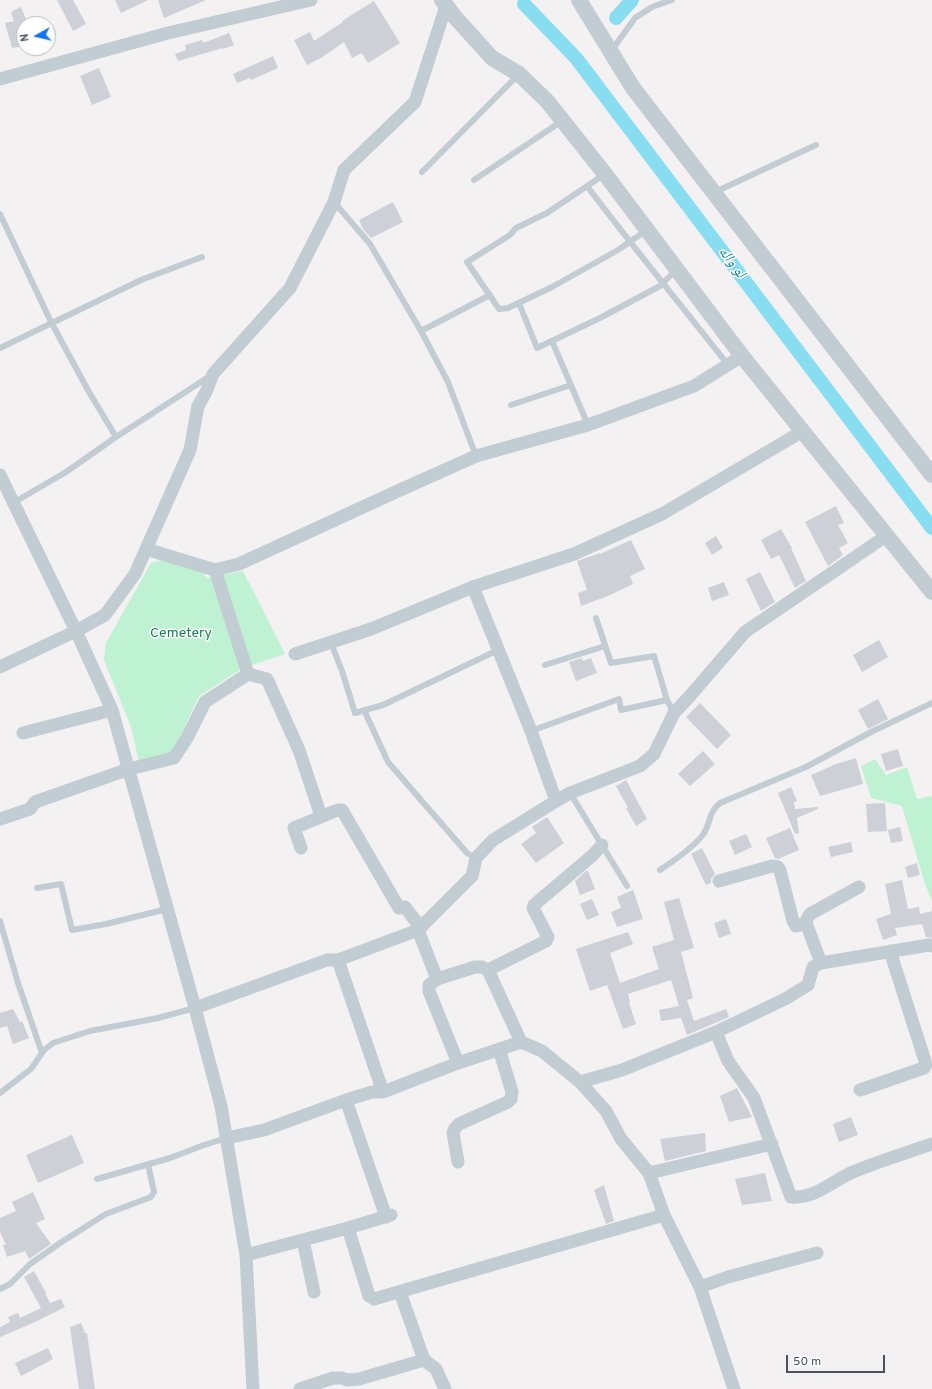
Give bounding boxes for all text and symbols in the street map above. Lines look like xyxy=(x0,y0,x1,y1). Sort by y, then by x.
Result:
north arrow xyxy=(16,16,56,56)
text: N xyxy=(18,33,33,42)
water label: لو واله xyxy=(714,244,748,282)
park label: Cemetery xyxy=(150,626,212,642)
scale bar xyxy=(788,1347,887,1373)
text: 50 m xyxy=(793,1354,821,1370)

